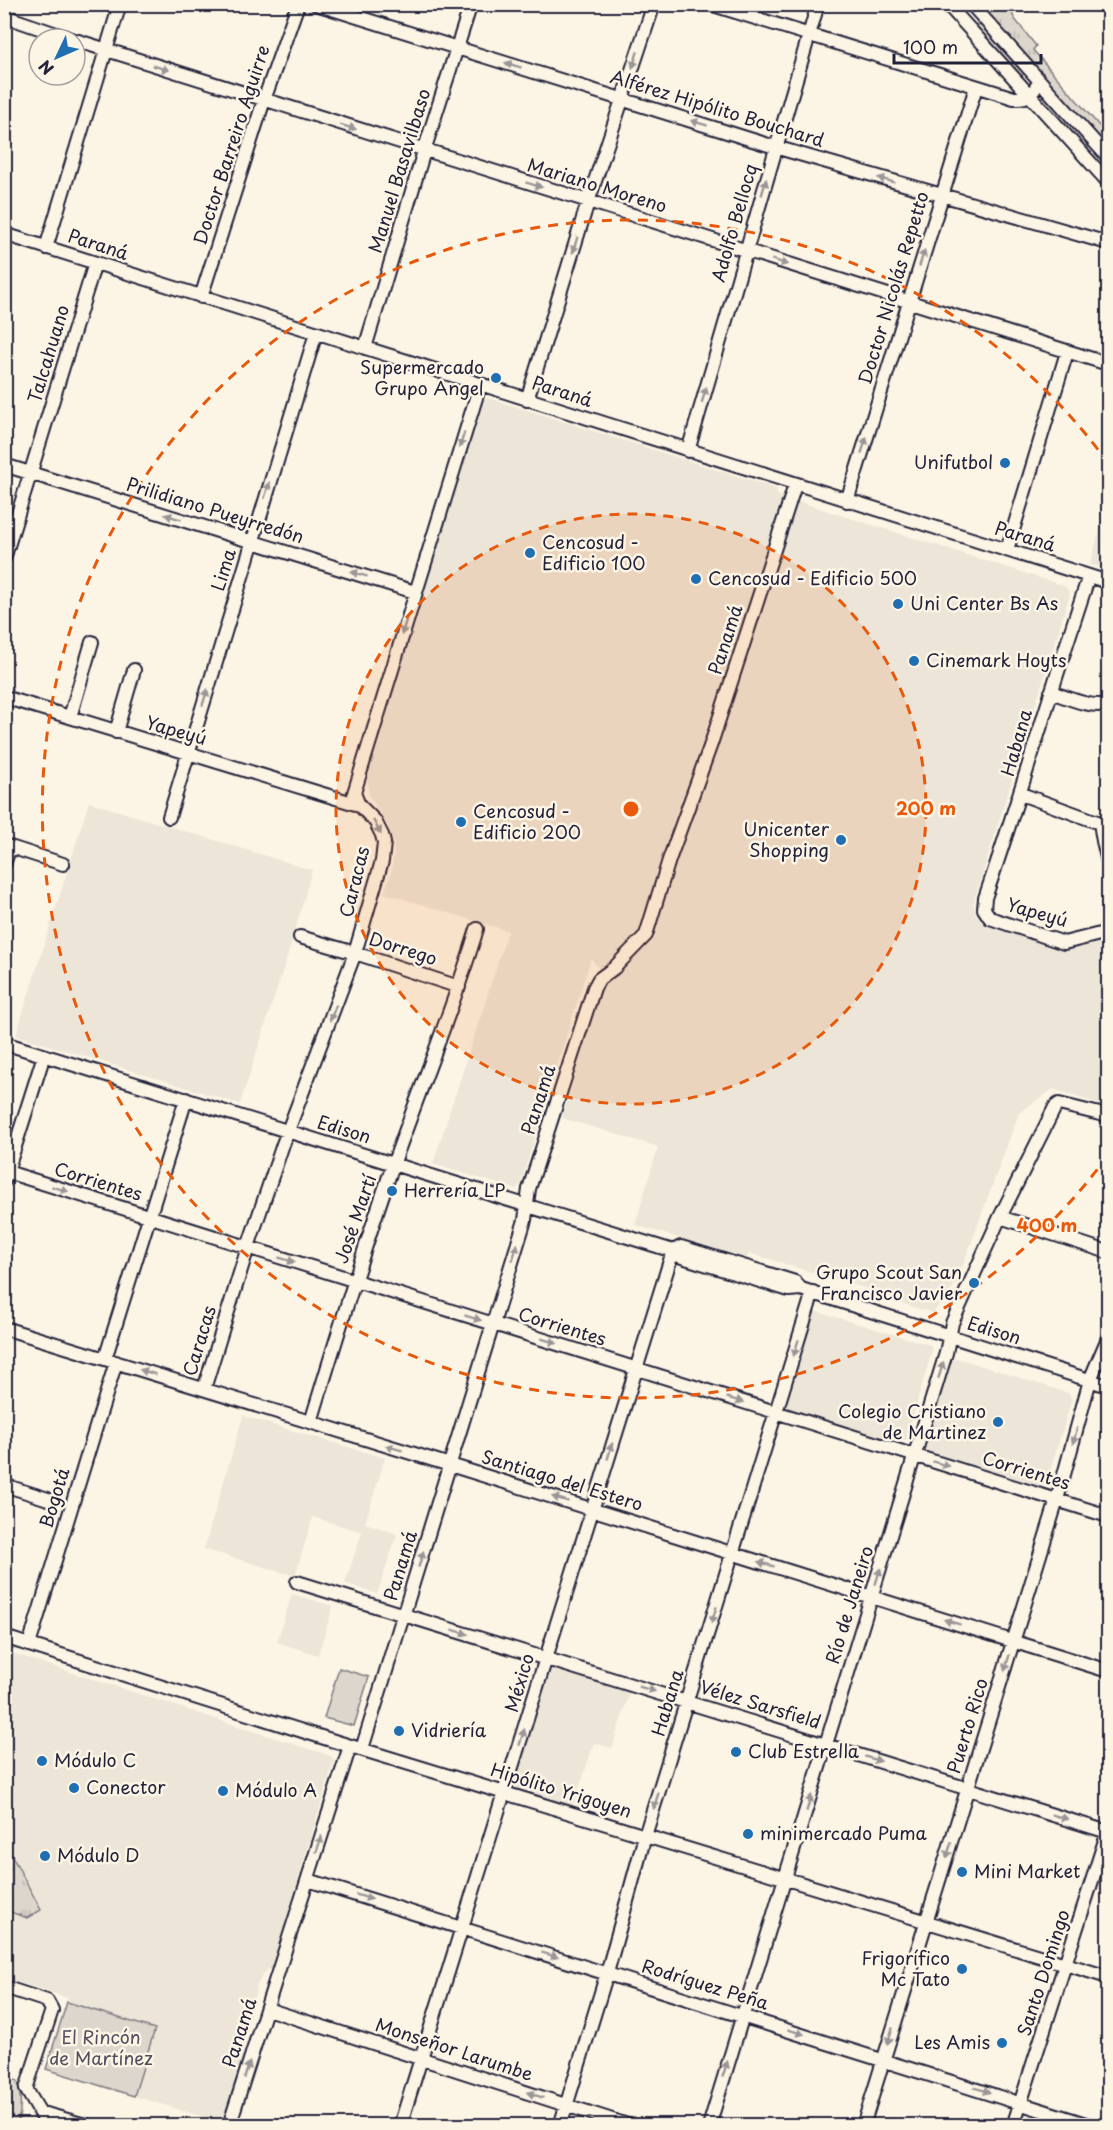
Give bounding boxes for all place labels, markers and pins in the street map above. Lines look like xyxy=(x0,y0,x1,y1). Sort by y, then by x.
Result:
place label: Supermercado Grupo Angel xyxy=(360,353,484,401)
marker: Supermercado Grupo Angel xyxy=(489,371,503,385)
place label: Unifutbol xyxy=(914,448,993,475)
marker: Unifutbol xyxy=(998,456,1012,470)
place label: Cencosud - Edificio 100 xyxy=(542,528,646,576)
marker: Cencosud - Edificio 100 xyxy=(523,546,537,560)
place label: Cencosud - Edificio 500 xyxy=(708,564,917,591)
marker: Cencosud - Edificio 500 xyxy=(689,572,703,586)
place label: Uni Center Bs As xyxy=(910,589,1058,616)
marker: Uni Center Bs As xyxy=(891,597,905,611)
place label: Cinemark Hoyts xyxy=(926,646,1066,673)
marker: Cinemark Hoyts xyxy=(907,654,921,668)
place label: Cencosud - Edificio 200 xyxy=(473,797,581,845)
centre of rings xyxy=(621,799,641,819)
marker: Cencosud - Edificio 200 xyxy=(454,815,468,829)
place label: Unicenter Shopping xyxy=(743,815,830,863)
marker: Unicenter Shopping xyxy=(834,833,848,847)
place label: Herrería LP xyxy=(404,1176,505,1203)
marker: Herrería LP xyxy=(385,1184,399,1198)
place label: Grupo Scout San Francisco Javier xyxy=(816,1258,963,1306)
marker: Grupo Scout San Francisco Javier xyxy=(967,1276,981,1290)
place label: Colegio Cristiano de Martinez xyxy=(838,1397,986,1445)
marker: Colegio Cristiano de Martinez xyxy=(991,1415,1005,1429)
place label: Vidriería xyxy=(411,1716,487,1743)
marker: Vidriería xyxy=(392,1724,406,1738)
place label: Club Estrella xyxy=(748,1737,860,1764)
marker: Club Estrella xyxy=(729,1745,743,1759)
place label: Módulo C xyxy=(54,1746,136,1773)
marker: Módulo C xyxy=(35,1754,49,1768)
place label: Conector xyxy=(86,1773,166,1800)
place label: Módulo A xyxy=(235,1776,317,1803)
marker: Conector xyxy=(67,1781,81,1795)
marker: Módulo A xyxy=(216,1784,230,1798)
place label: minimercado Puma xyxy=(760,1819,928,1846)
marker: minimercado Puma xyxy=(741,1827,755,1841)
place label: Módulo D xyxy=(57,1841,140,1868)
marker: Módulo D xyxy=(38,1849,52,1863)
place label: Mini Market xyxy=(974,1857,1080,1884)
marker: Mini Market xyxy=(955,1865,969,1879)
place label: Frigorífico Mc Tato xyxy=(862,1944,950,1992)
marker: Frigorífico Mc Tato xyxy=(955,1962,969,1976)
place label: Les Amis xyxy=(914,2028,990,2055)
marker: Les Amis xyxy=(995,2036,1009,2050)

